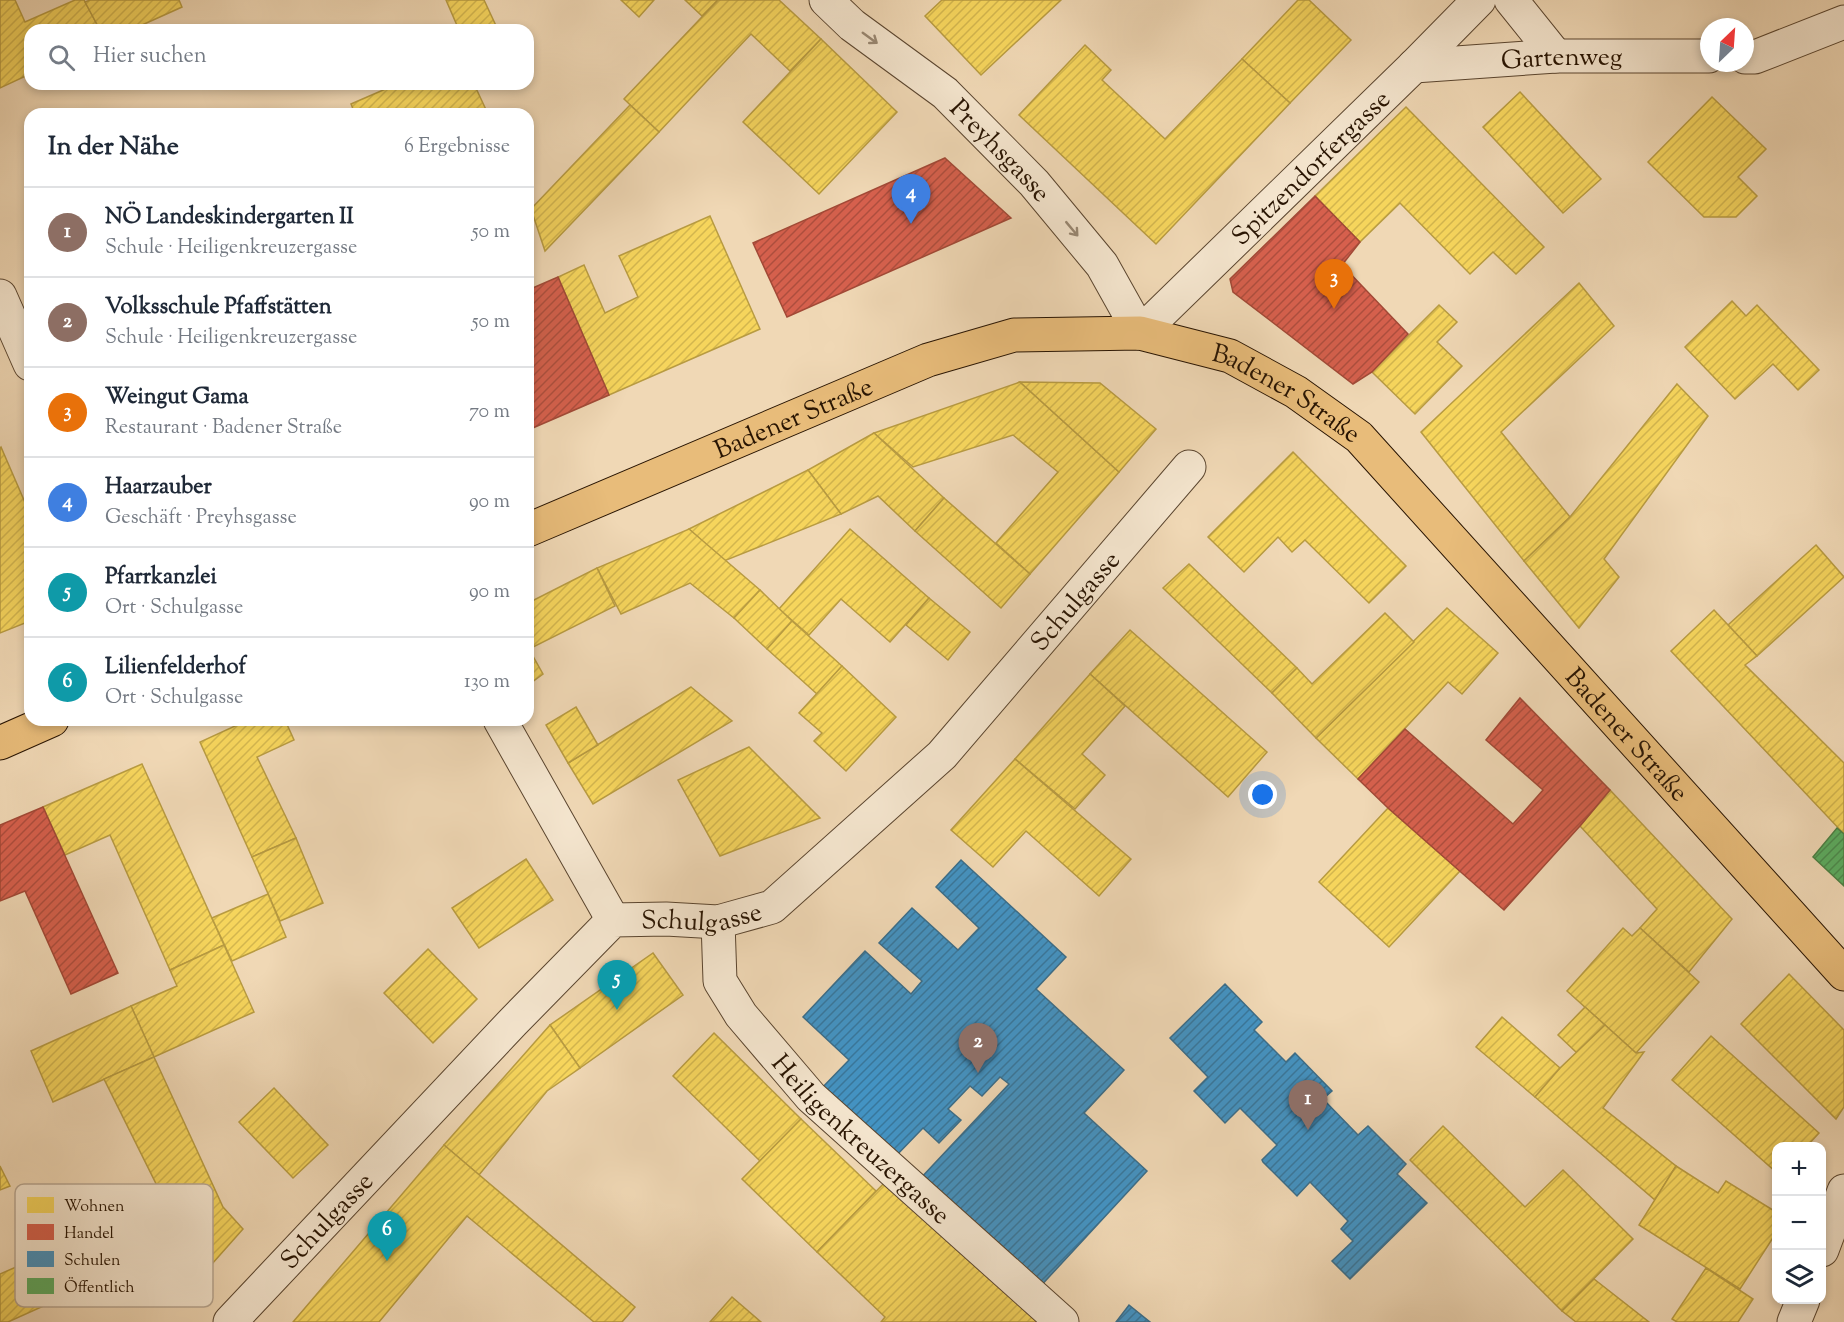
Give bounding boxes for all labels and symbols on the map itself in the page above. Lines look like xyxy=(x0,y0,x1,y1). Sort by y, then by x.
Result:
north arrow xyxy=(1700,18,1754,72)
one-way arrow xyxy=(862,32,878,45)
street label: Gartenweg xyxy=(1500,40,1623,81)
street label: Spitzendorfergasse xyxy=(1224,83,1400,255)
street label: Preyhsgasse xyxy=(940,92,1058,211)
pin: 4 xyxy=(892,174,930,224)
one-way arrow xyxy=(1066,221,1079,237)
pin: 3 xyxy=(1314,260,1354,309)
street label: Badener Straße xyxy=(1208,336,1367,453)
street label: Badener Straße xyxy=(709,370,879,470)
street label: Schulgasse xyxy=(1023,544,1130,660)
street label: Badener Straße xyxy=(1555,661,1696,811)
your location xyxy=(1248,780,1277,809)
street label: Schulgasse xyxy=(641,895,766,943)
pin: 5 xyxy=(598,960,636,1010)
pin: 2 xyxy=(958,1024,998,1073)
street label: Heiligenkreuzergasse xyxy=(761,1047,957,1234)
pin: 1 xyxy=(1288,1080,1328,1130)
street label: Schulgasse xyxy=(273,1165,383,1279)
legend xyxy=(15,1184,213,1307)
text: Wohnen xyxy=(64,1196,125,1219)
pin: 6 xyxy=(368,1212,406,1261)
text: Handel xyxy=(64,1223,115,1246)
text: Schulen xyxy=(64,1250,121,1273)
text: Öffentlich xyxy=(64,1277,135,1300)

